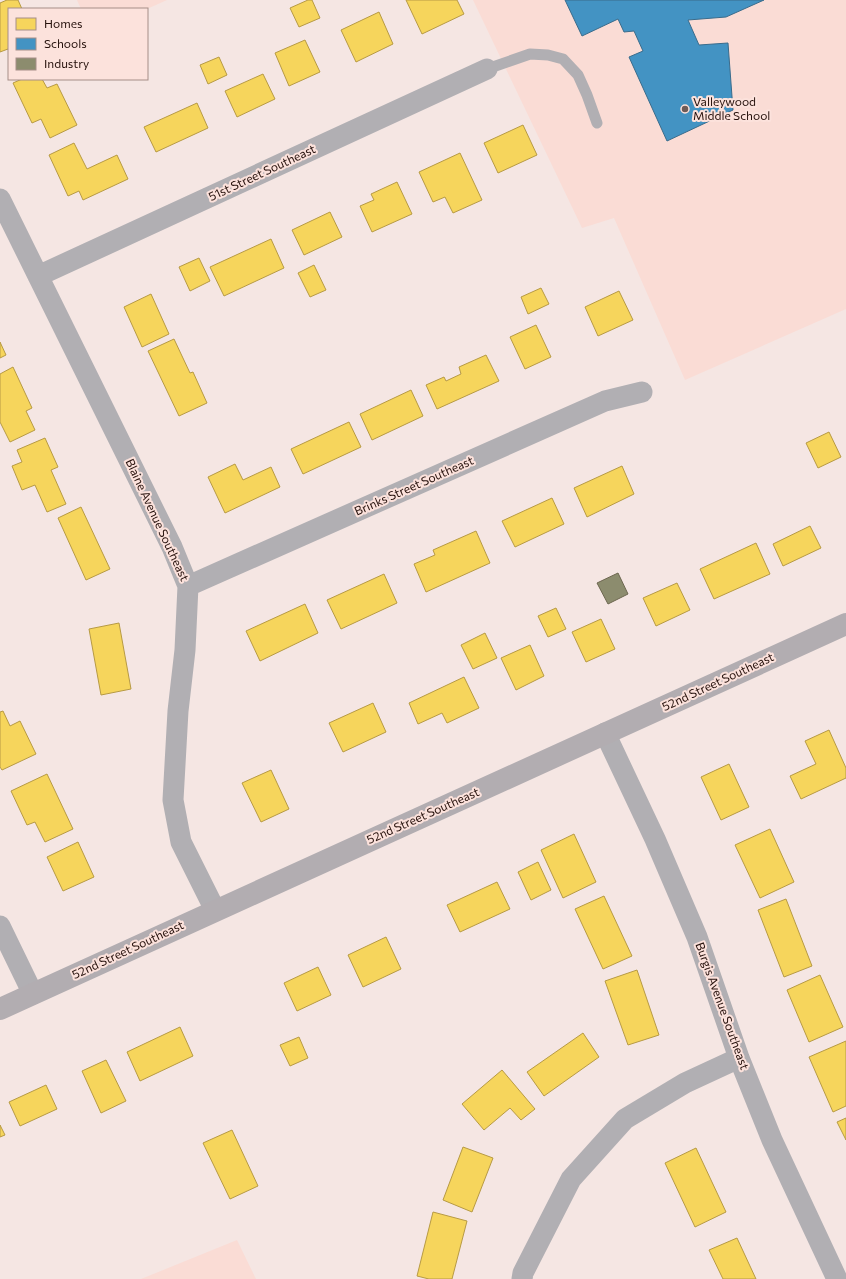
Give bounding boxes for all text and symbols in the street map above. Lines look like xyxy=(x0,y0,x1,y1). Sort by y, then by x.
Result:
legend xyxy=(8,8,148,80)
text: Homes xyxy=(44,16,82,30)
text: Schools xyxy=(44,36,87,50)
text: Industry xyxy=(44,56,89,70)
place label: Valleywood Middle School xyxy=(693,94,770,122)
marker: Valleywood Middle School xyxy=(680,104,690,114)
street label: 51st Street Southeast xyxy=(206,141,317,203)
street label: Brinks Street Southeast xyxy=(352,452,475,518)
street label: Blaine Avenue Southeast xyxy=(123,456,193,583)
street label: 52nd Street Southeast xyxy=(660,649,776,713)
street label: 52nd Street Southeast xyxy=(364,784,481,846)
street label: 52nd Street Southeast xyxy=(70,917,186,981)
street label: Burgis Avenue Southeast xyxy=(693,940,753,1071)

